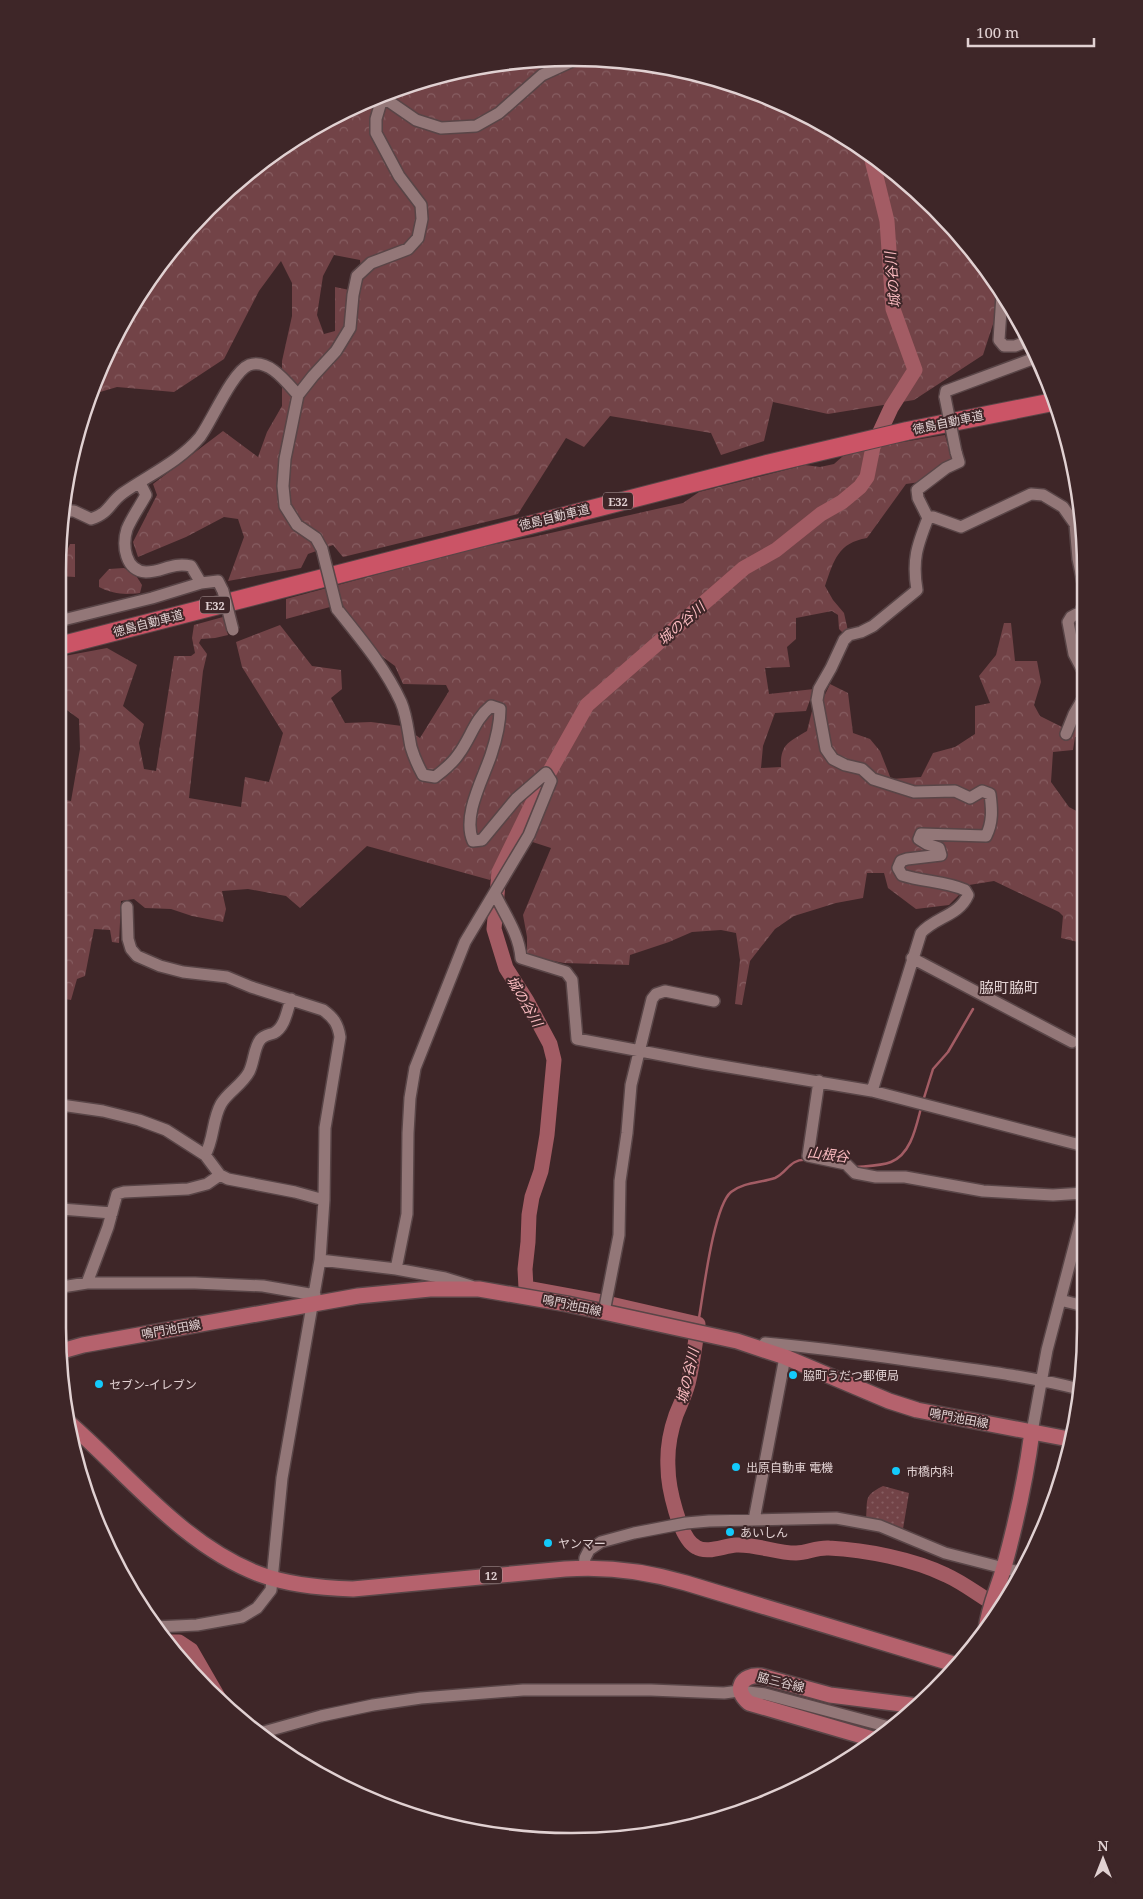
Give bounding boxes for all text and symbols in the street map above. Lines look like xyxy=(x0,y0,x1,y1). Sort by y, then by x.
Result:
scale bar xyxy=(968,15,1094,47)
text: 100 m xyxy=(976,22,1019,42)
water label: 城の谷川 xyxy=(880,249,904,309)
street label: 徳島自動車道 xyxy=(911,406,985,438)
road number: E32 xyxy=(603,492,633,510)
street label: 徳島自動車道 xyxy=(517,500,591,534)
road number: E32 xyxy=(200,596,230,614)
water label: 城の谷川 xyxy=(654,596,710,649)
street label: 徳島自動車道 xyxy=(111,605,185,641)
water label: 城の谷川 xyxy=(503,972,548,1032)
district label: 脇町脇町 xyxy=(979,977,1039,997)
water label: 山根谷 xyxy=(806,1142,851,1166)
street label: 鳴門池田線 xyxy=(541,1290,603,1320)
street label: 鳴門池田線 xyxy=(140,1315,202,1343)
water label: 城の谷川 xyxy=(671,1345,703,1405)
place label: 脇町うだつ郵便局 xyxy=(803,1367,899,1384)
marker: 脇町うだつ郵便局 xyxy=(787,1369,799,1381)
place label: セブン-イレブン xyxy=(109,1376,197,1393)
marker: セブン-イレブン xyxy=(93,1378,105,1390)
street label: 鳴門池田線 xyxy=(928,1404,990,1432)
place label: 出原自動車 電機 xyxy=(746,1459,833,1476)
marker: 出原自動車 電機 xyxy=(730,1461,742,1473)
place label: 市橋内科 xyxy=(906,1463,954,1480)
marker: 市橋内科 xyxy=(890,1465,902,1477)
place label: あいしん xyxy=(740,1524,788,1541)
marker: あいしん xyxy=(724,1526,736,1538)
place label: ヤンマー xyxy=(558,1535,606,1552)
marker: ヤンマー xyxy=(542,1537,554,1549)
road number: 12 xyxy=(480,1566,502,1584)
street label: 脇三谷線 xyxy=(756,1668,806,1696)
north arrow xyxy=(1078,1834,1128,1884)
text: N xyxy=(1097,1836,1109,1855)

